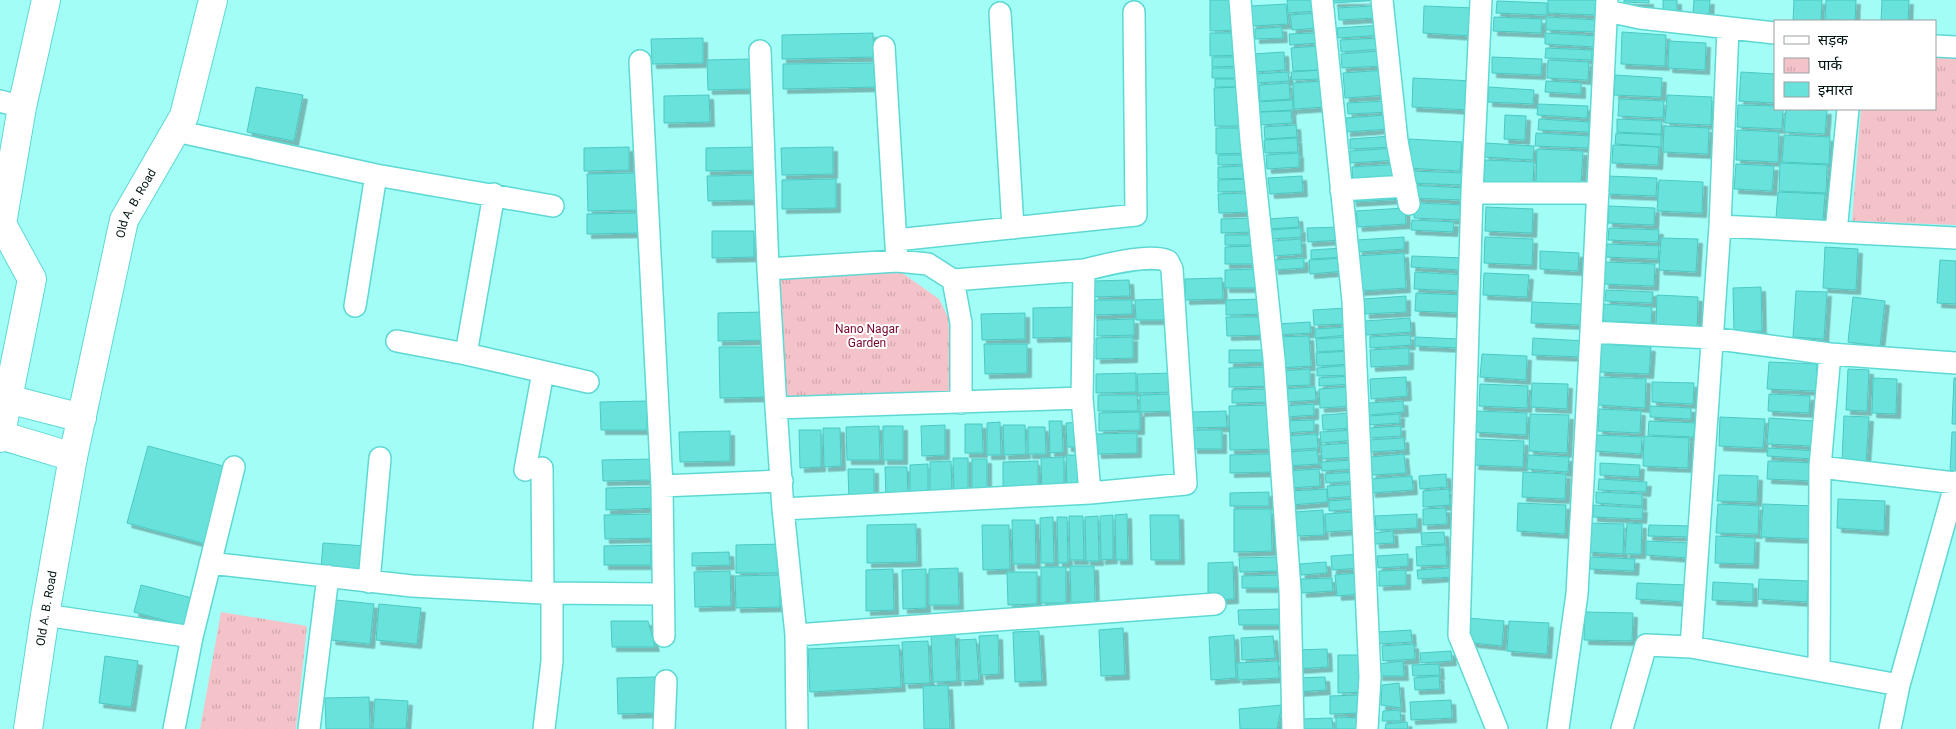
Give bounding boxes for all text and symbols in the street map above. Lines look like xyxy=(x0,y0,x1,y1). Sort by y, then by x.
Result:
legend xyxy=(1774,20,1936,110)
text: सड़क xyxy=(1818,31,1848,49)
text: पार्क xyxy=(1818,56,1842,74)
text: इमारत xyxy=(1818,81,1853,99)
street label: Old A. B. Road xyxy=(113,166,159,239)
park label: Nano Nagar Garden xyxy=(835,322,899,350)
street label: Old A. B. Road xyxy=(33,570,60,647)

